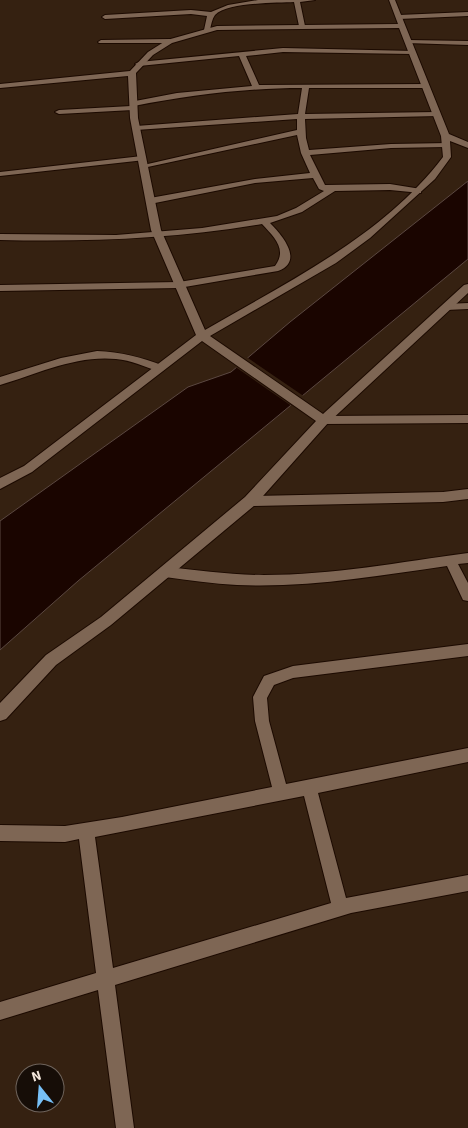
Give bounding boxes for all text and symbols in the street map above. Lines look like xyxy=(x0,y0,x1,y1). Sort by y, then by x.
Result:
north arrow xyxy=(15,1063,65,1113)
text: N xyxy=(29,1066,44,1087)

